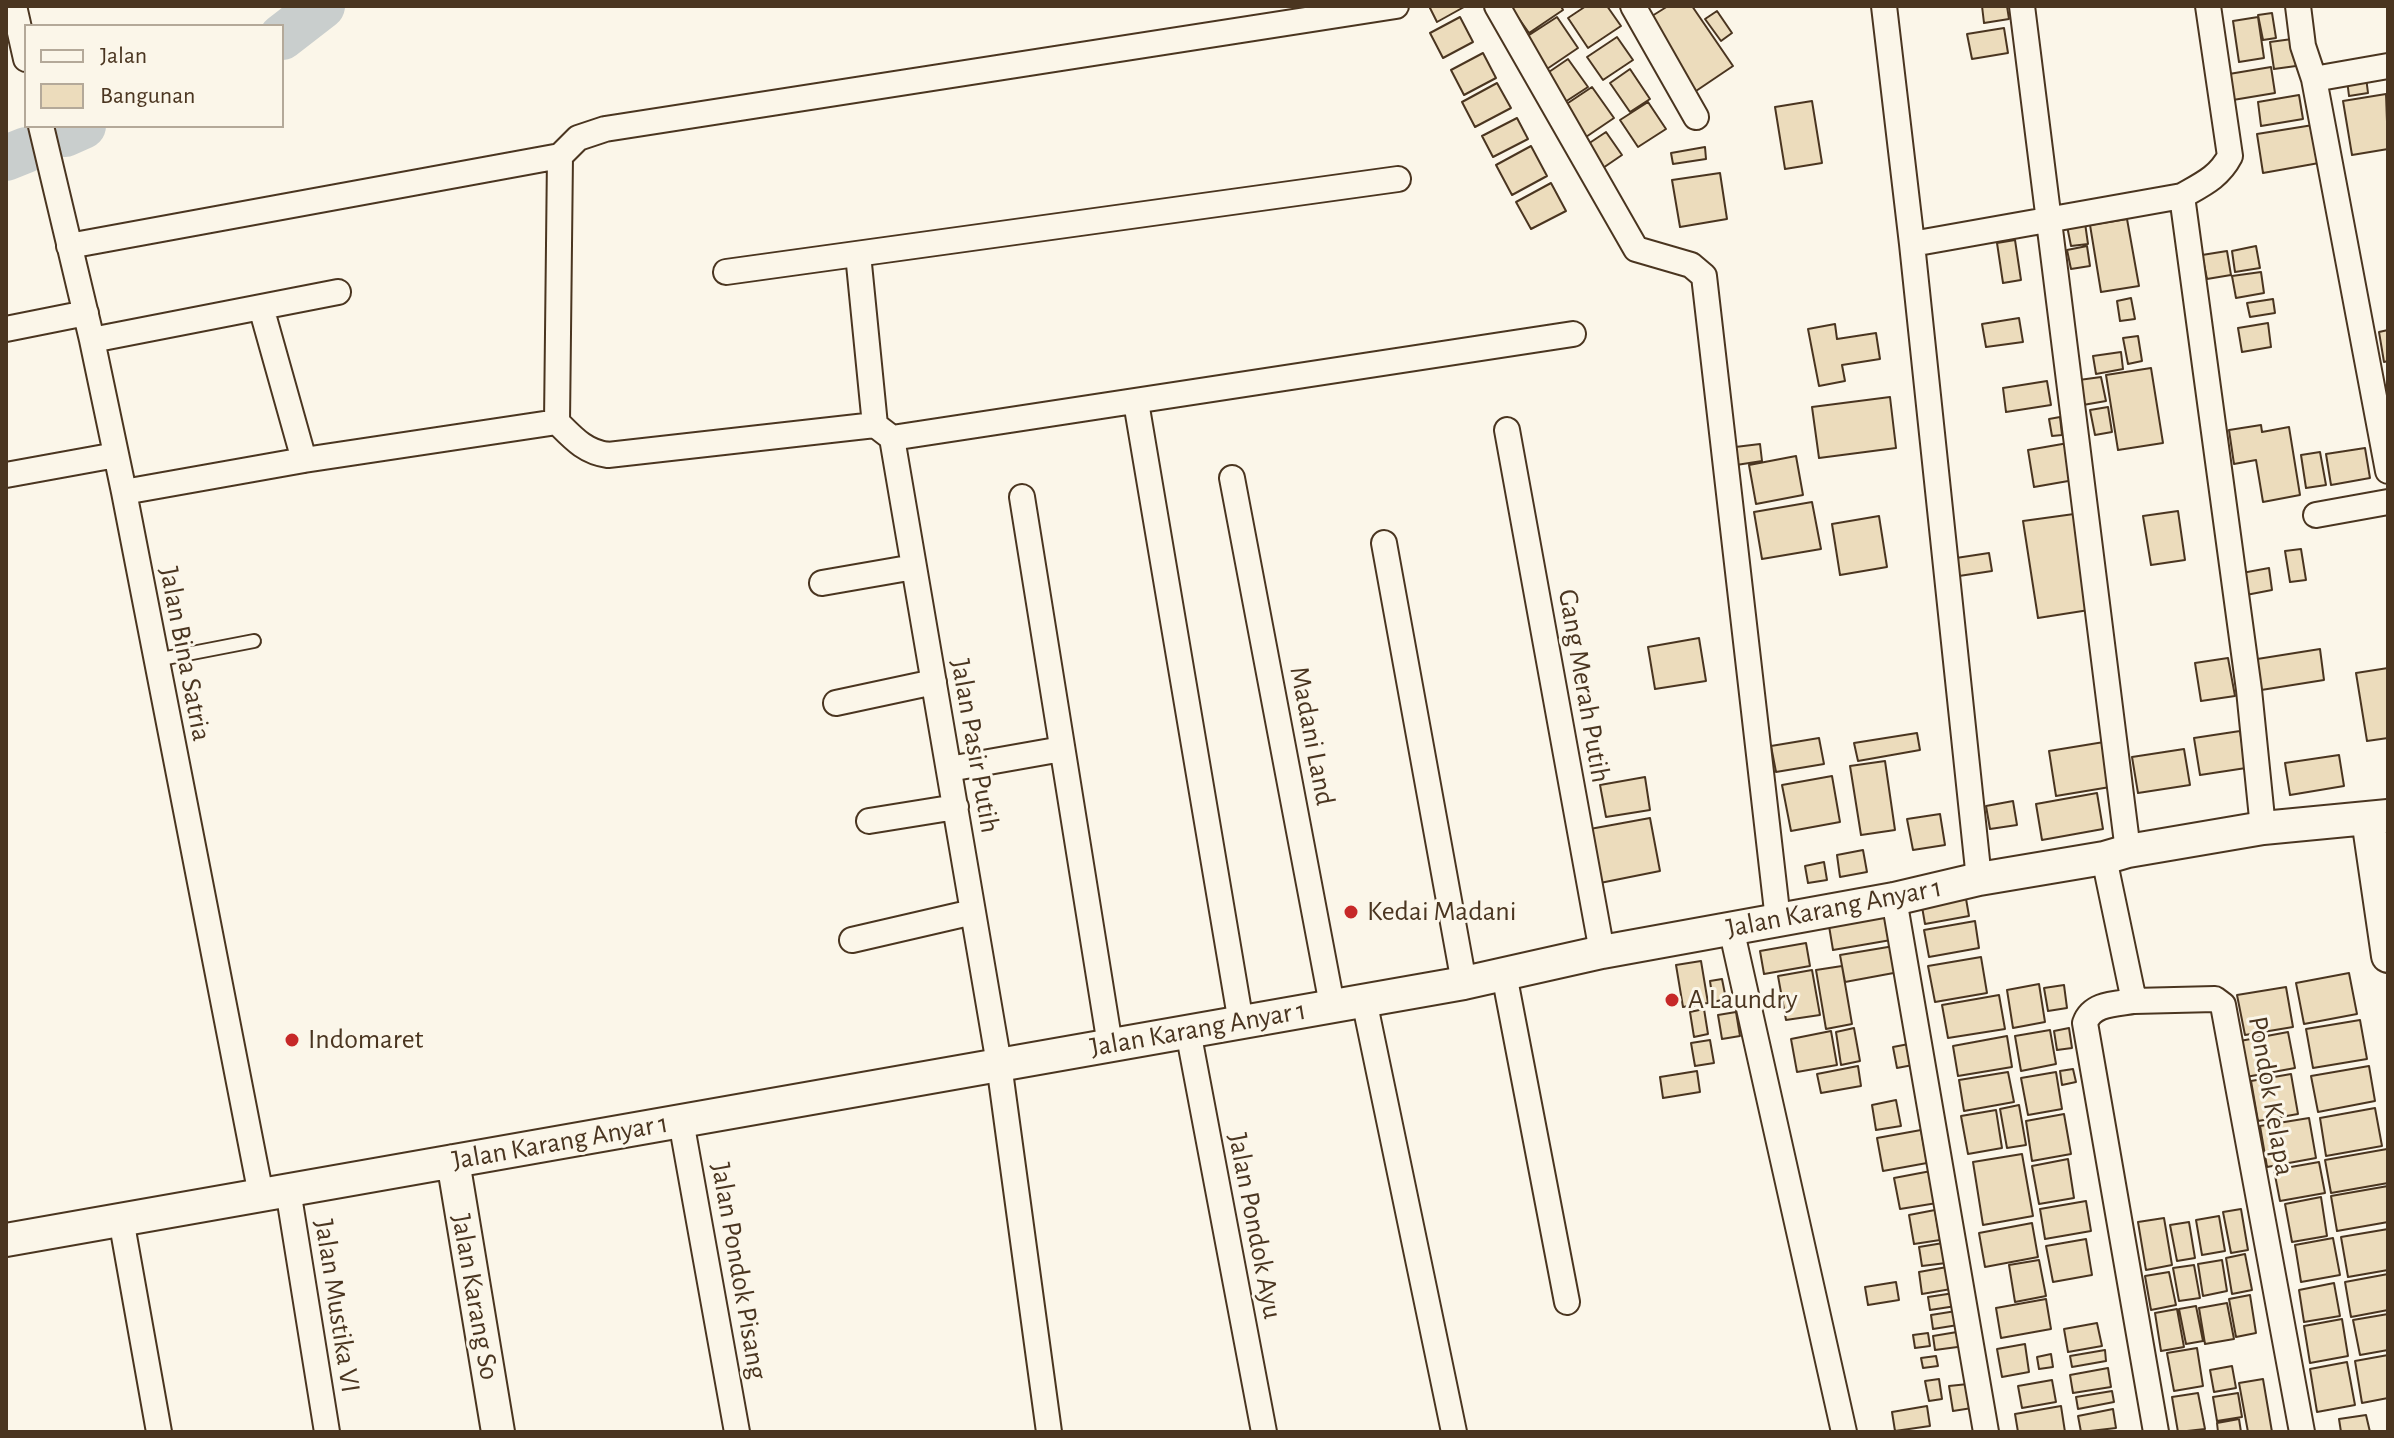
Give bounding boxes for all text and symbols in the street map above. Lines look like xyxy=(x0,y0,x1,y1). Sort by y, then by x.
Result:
legend xyxy=(24,24,284,128)
text: Jalan xyxy=(100,44,147,68)
text: Bangunan xyxy=(100,84,195,108)
street label: Jalan Bina Satria xyxy=(152,564,218,744)
street label: Gang Merah Putih xyxy=(1550,587,1618,785)
street label: Jalan Pasir Putih xyxy=(943,656,1007,836)
street label: Madani Land xyxy=(1282,664,1342,808)
street label: Jalan Karang Anyar 1 xyxy=(1723,871,1945,945)
place label: Kedai Madani xyxy=(1367,895,1517,929)
marker: Kedai Madani xyxy=(1342,903,1360,921)
place label: A Laundry xyxy=(1688,983,1798,1017)
marker: A Laundry xyxy=(1663,991,1681,1009)
street label: Jalan Karang Anyar 1 xyxy=(1087,993,1309,1065)
street label: Pondok Kelapa xyxy=(2240,1014,2302,1178)
place label: Indomaret xyxy=(308,1023,424,1057)
marker: Indomaret xyxy=(283,1031,301,1049)
street label: Jalan Karang Anyar 1 xyxy=(449,1106,671,1178)
street label: Jalan Pondok Ayu xyxy=(1221,1130,1289,1322)
street label: Jalan Pondok Pisang xyxy=(703,1160,775,1382)
street label: Jalan Karang So xyxy=(444,1211,506,1383)
street label: Jalan Mustika VI xyxy=(307,1217,367,1395)

